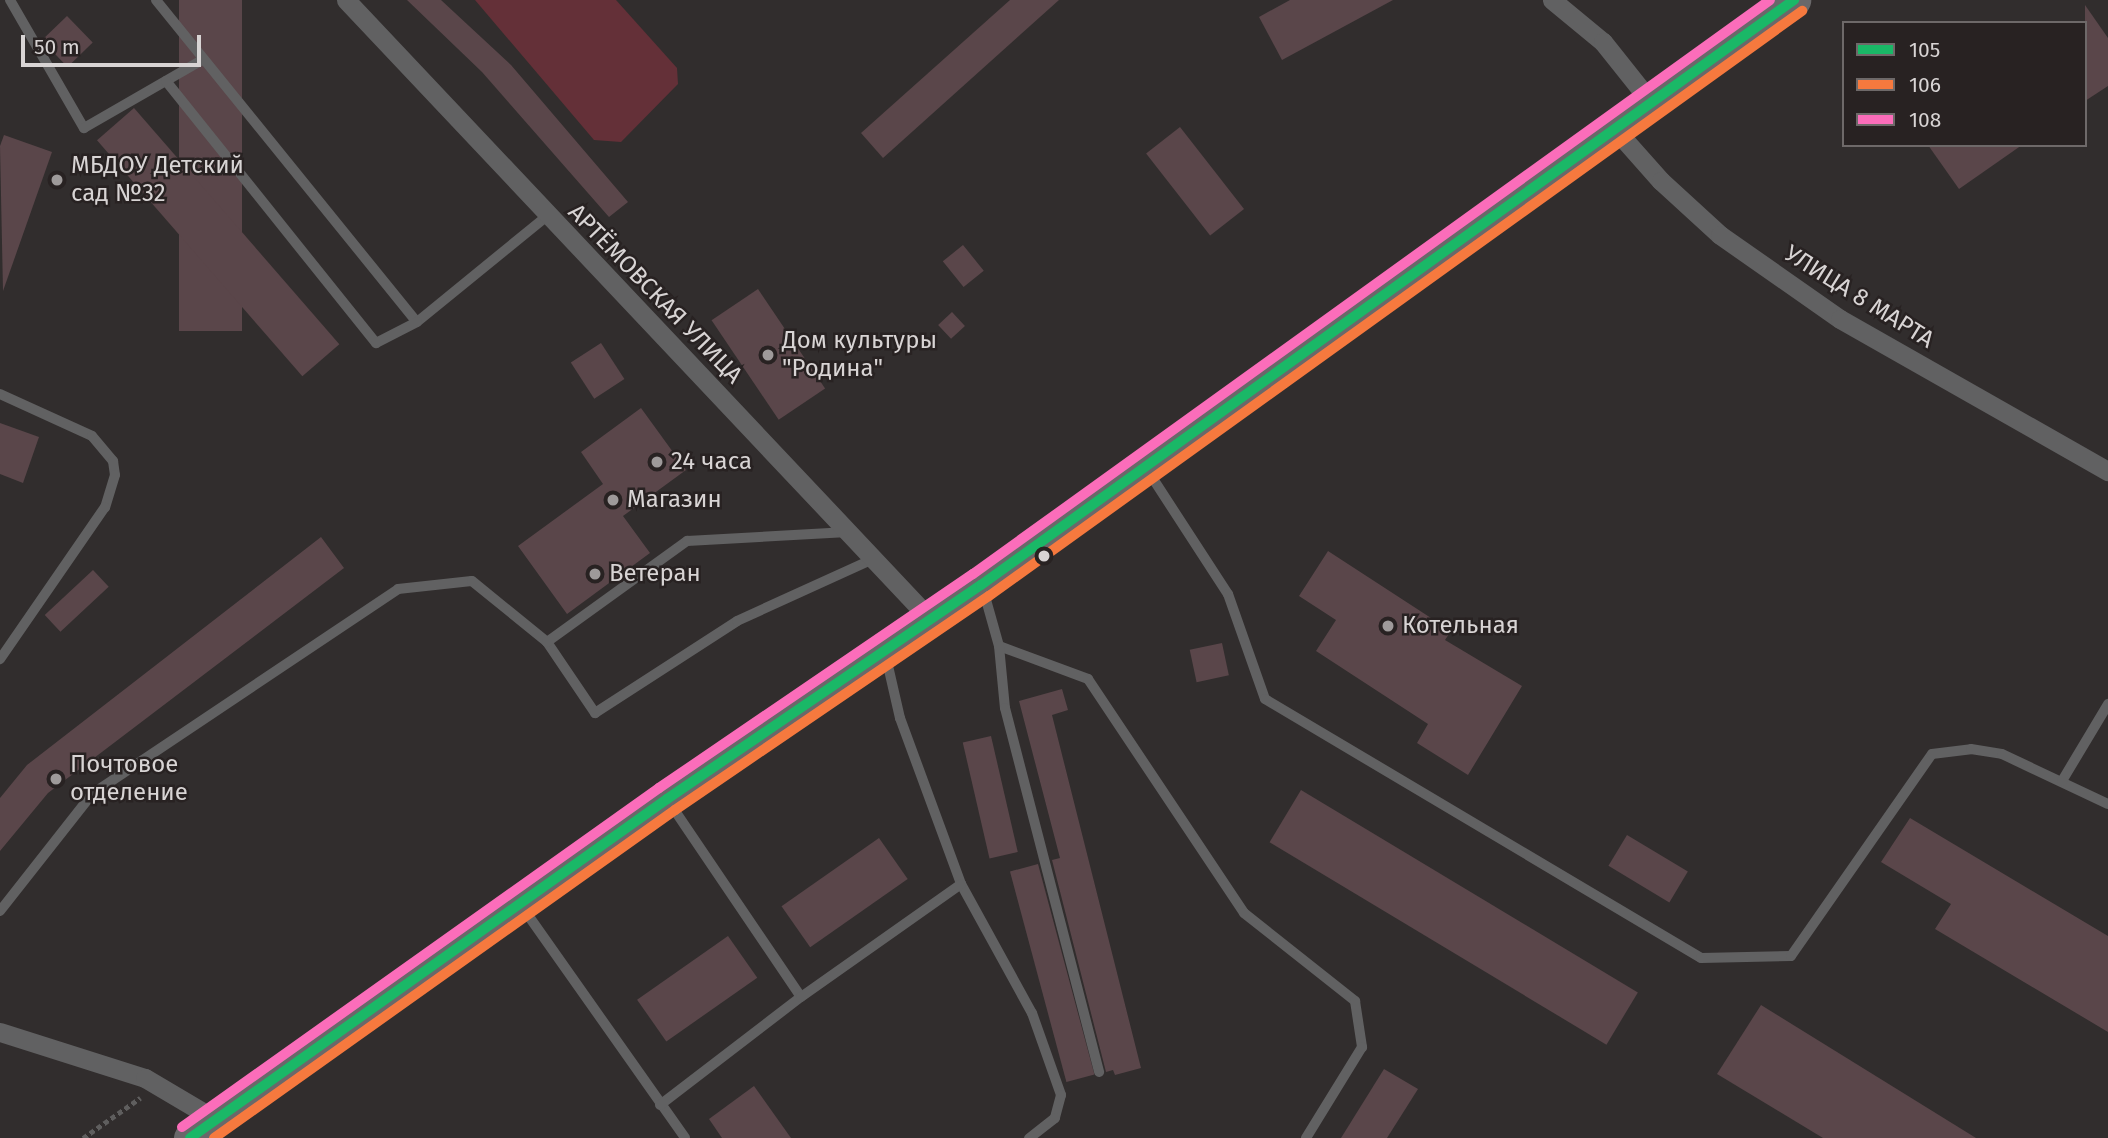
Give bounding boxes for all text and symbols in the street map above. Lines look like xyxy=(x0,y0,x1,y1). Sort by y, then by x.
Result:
scale bar xyxy=(24,21,205,65)
legend xyxy=(1842,21,2087,147)
text: 50 m xyxy=(34,34,80,60)
text: 105 xyxy=(1909,37,1940,63)
text: 106 xyxy=(1909,72,1941,98)
text: 108 xyxy=(1909,107,1941,133)
place label: МБДОУ Детский сад №32 xyxy=(71,152,244,208)
marker: МБДОУ Детский сад №32 xyxy=(49,172,65,188)
street label: АРТЁМОВСКАЯ УЛИЦА xyxy=(562,198,748,390)
street label: УЛИЦА 8 МАРТА xyxy=(1779,239,1939,355)
place label: Дом культуры "Родина" xyxy=(782,327,937,383)
marker: Дом культуры "Родина" xyxy=(760,347,776,363)
place label: 24 часа xyxy=(671,448,752,476)
marker: 24 часа xyxy=(649,454,665,470)
place label: Магазин xyxy=(627,486,722,514)
marker: Магазин xyxy=(605,492,621,508)
unlabelled marker xyxy=(1037,549,1051,563)
place label: Ветеран xyxy=(609,560,701,588)
marker: Ветеран xyxy=(587,566,603,582)
place label: Котельная xyxy=(1402,612,1519,640)
marker: Котельная xyxy=(1380,618,1396,634)
place label: Почтовое отделение xyxy=(70,751,188,807)
marker: Почтовое отделение xyxy=(48,771,64,787)

